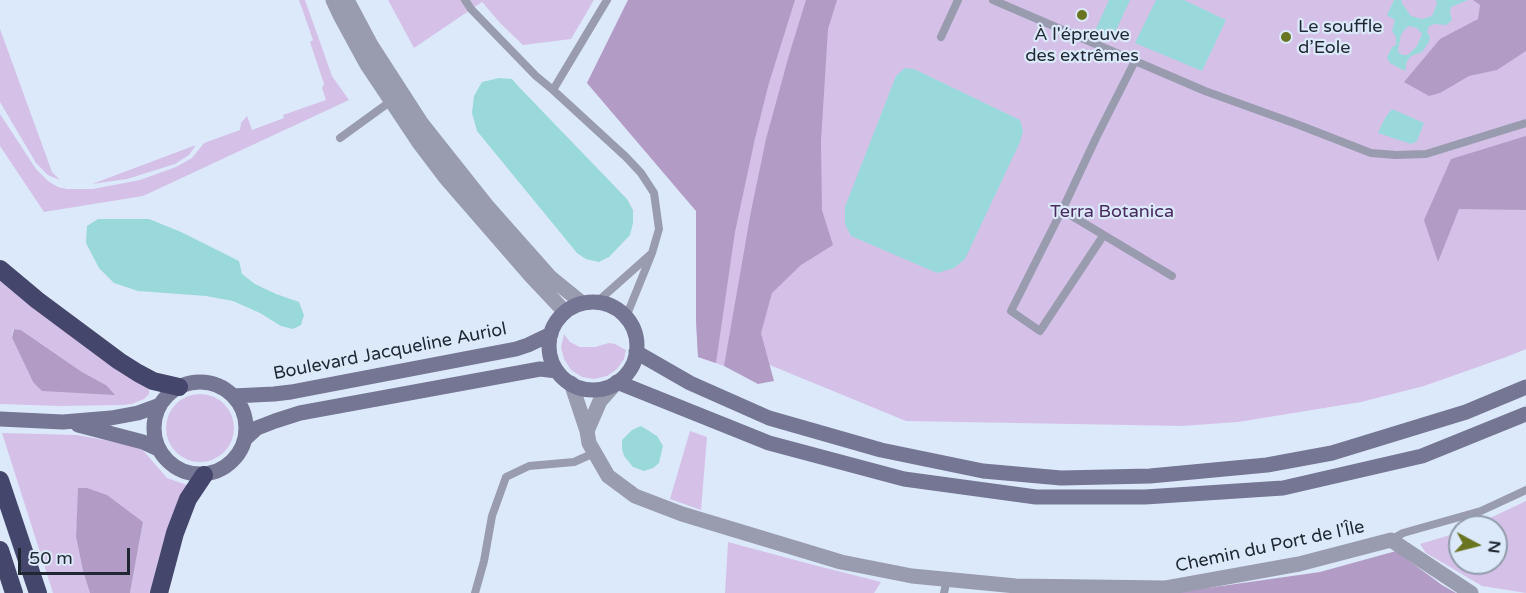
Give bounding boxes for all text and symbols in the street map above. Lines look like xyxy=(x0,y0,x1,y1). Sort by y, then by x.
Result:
marker: À l'épreuve des extrêmes xyxy=(1075,8,1089,22)
place label: Le souffle d’Eole xyxy=(1298,16,1383,58)
place label: À l'épreuve des extrêmes xyxy=(1025,24,1139,66)
marker: Le souffle d’Eole xyxy=(1279,30,1293,44)
park label: Terra Botanica xyxy=(1050,201,1174,223)
street label: Boulevard Jacqueline Auriol xyxy=(271,319,509,385)
north arrow xyxy=(1448,515,1508,575)
street label: Chemin du Port de l'Île xyxy=(1173,516,1367,578)
scale bar xyxy=(21,536,134,574)
text: N xyxy=(1483,539,1505,555)
text: 50 m xyxy=(29,547,73,569)

